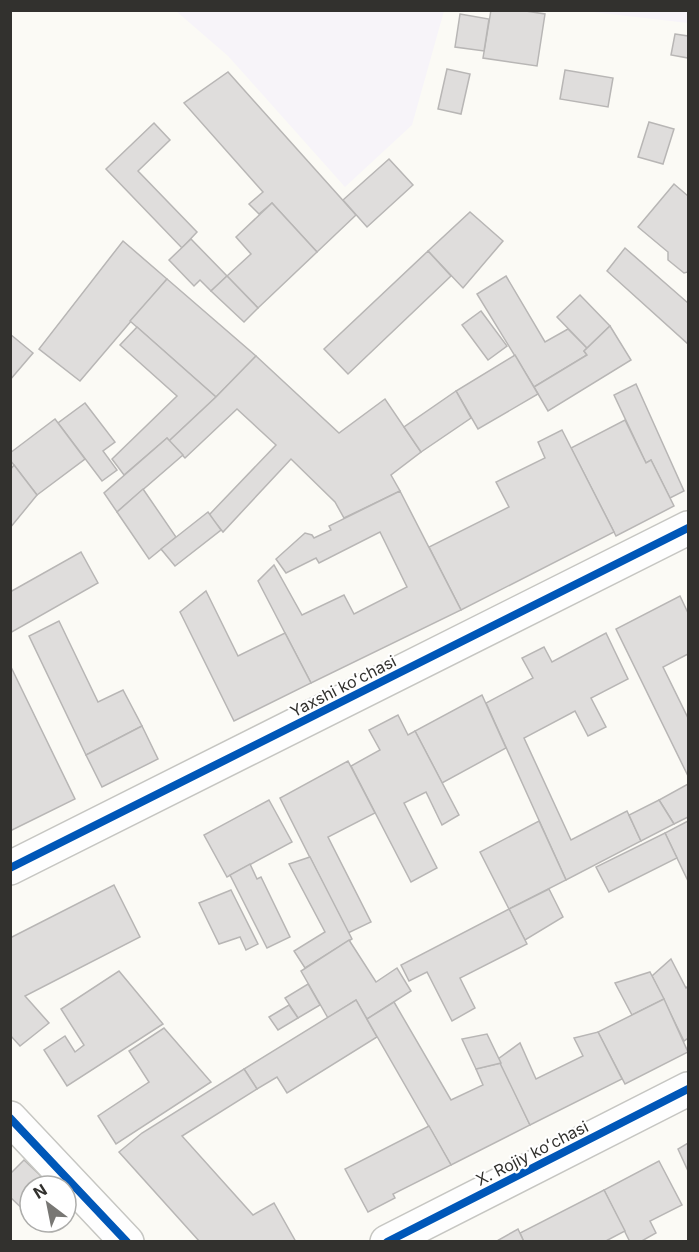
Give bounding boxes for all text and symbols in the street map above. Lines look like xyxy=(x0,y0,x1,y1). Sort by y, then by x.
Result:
street label: Yaxshi koʻchasi xyxy=(287,651,399,721)
street label: X. Rojiy koʻchasi xyxy=(473,1116,591,1190)
north arrow xyxy=(18,1174,78,1234)
text: N xyxy=(30,1180,51,1203)

